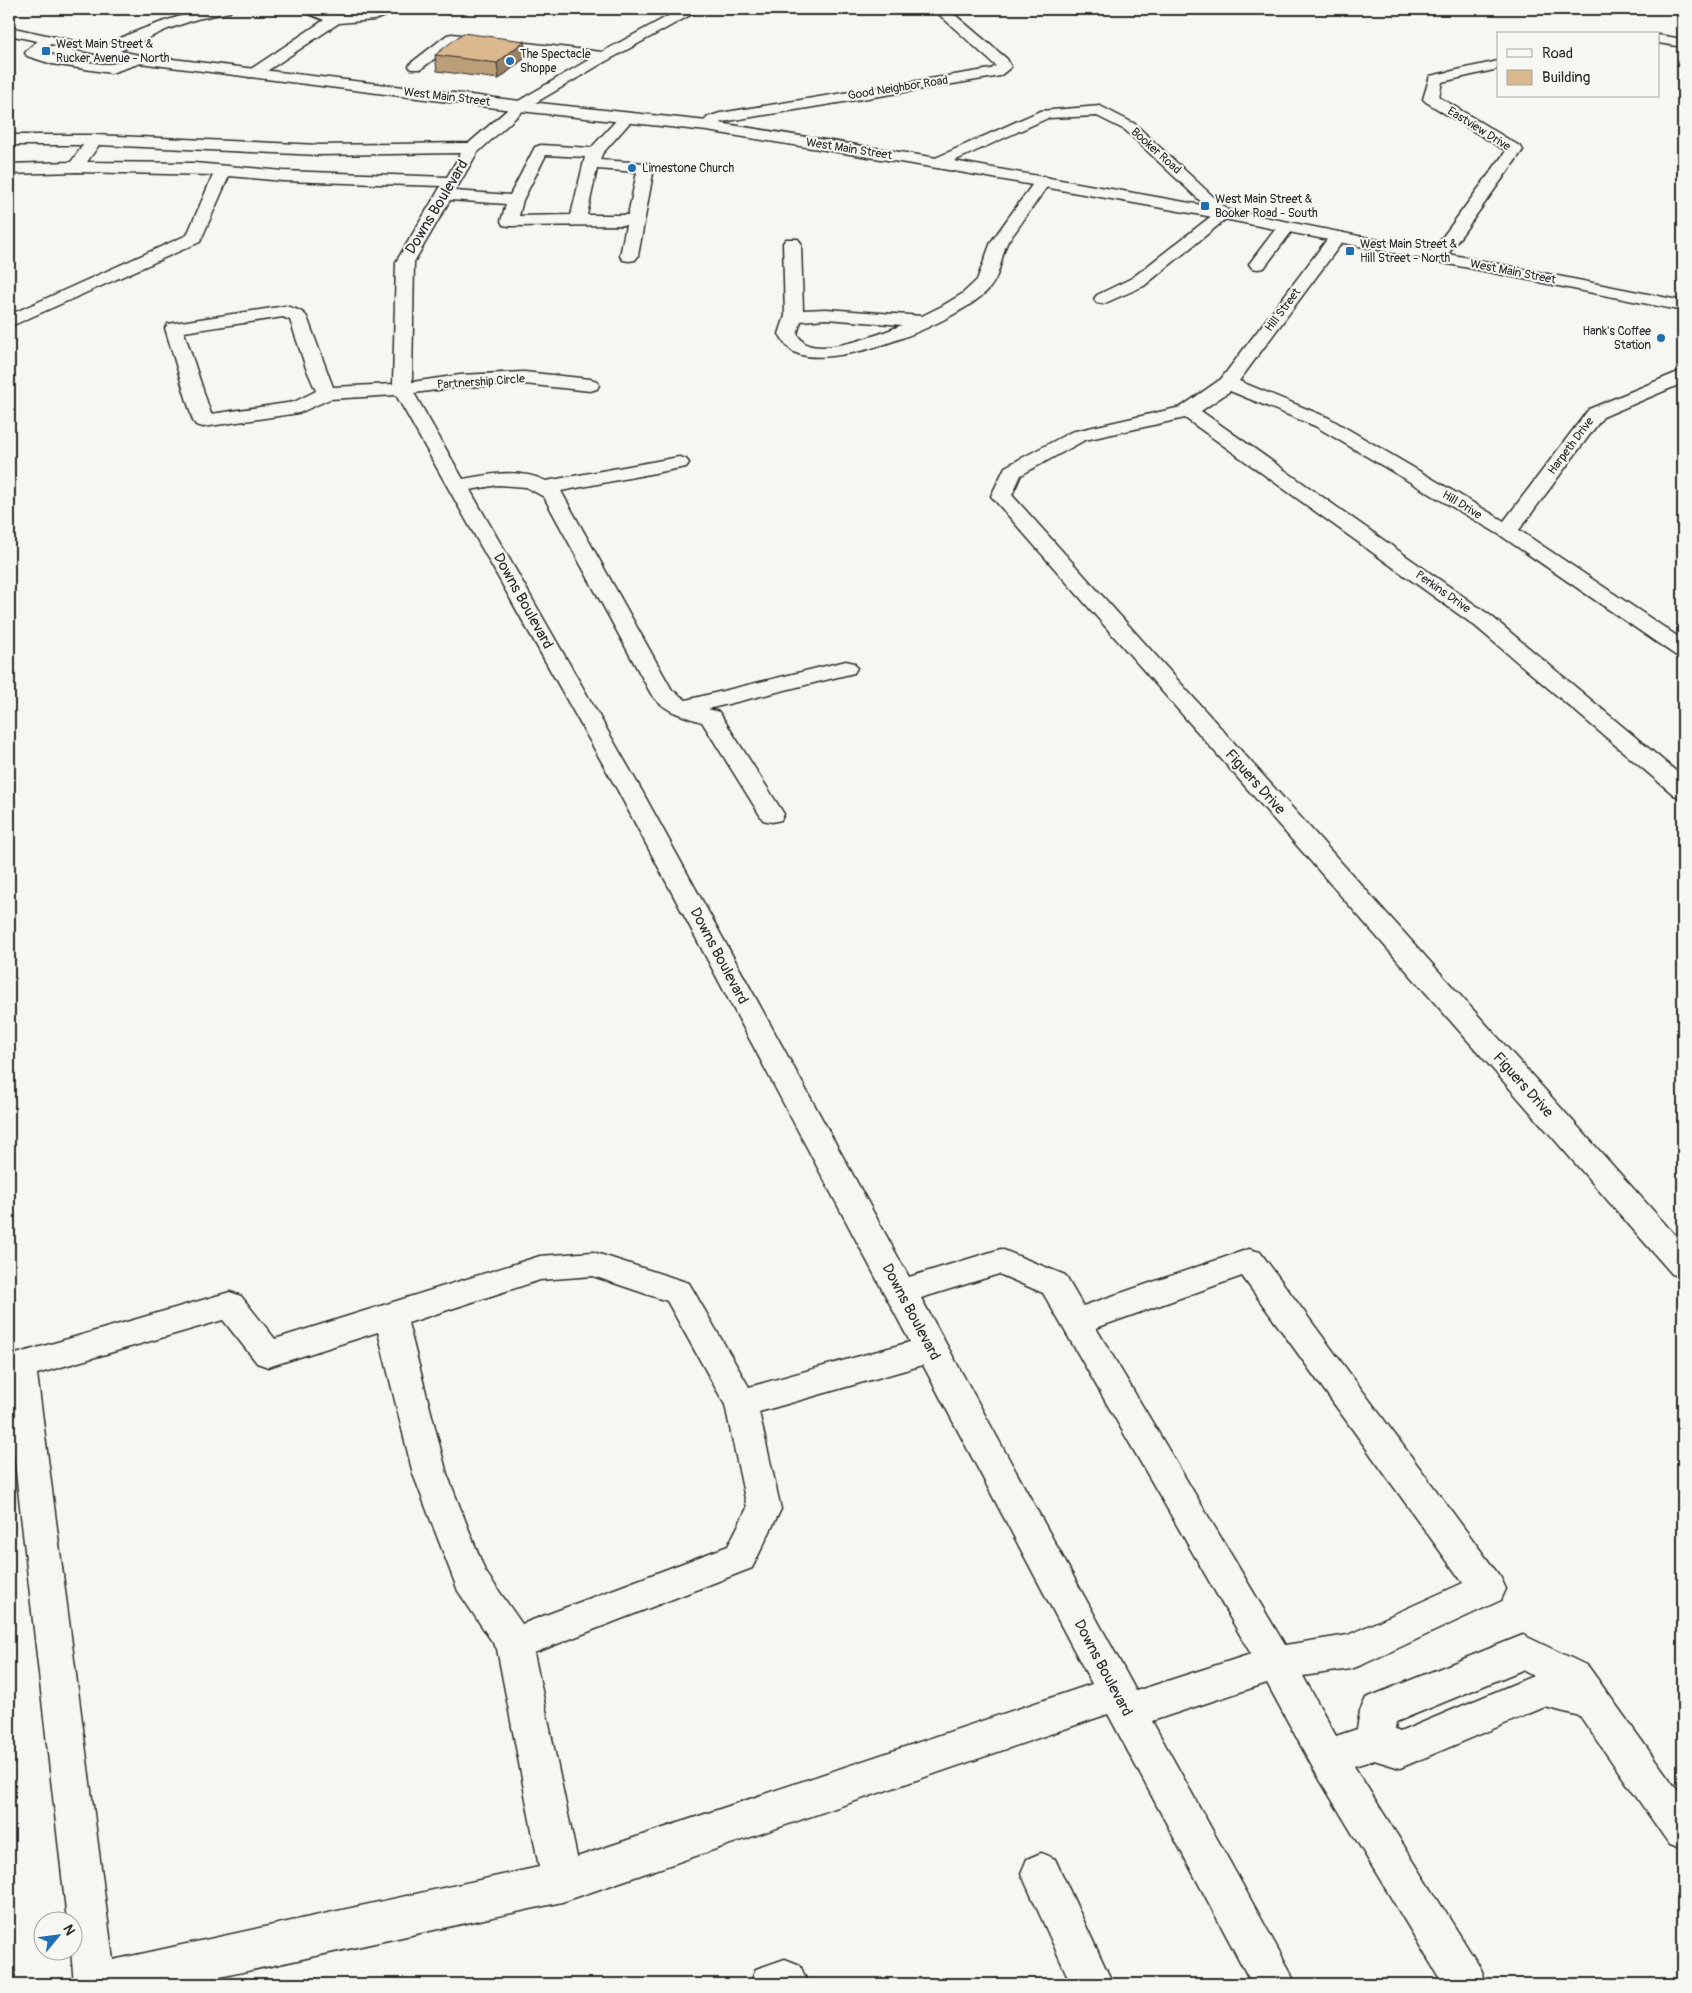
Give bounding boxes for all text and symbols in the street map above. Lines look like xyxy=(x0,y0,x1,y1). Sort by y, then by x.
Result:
legend xyxy=(1497,32,1660,98)
place label: West Main Street & Rucker Avenue - North xyxy=(56,37,170,66)
text: Road xyxy=(1542,44,1573,63)
marker: West Main Street & Rucker Avenue - North xyxy=(40,45,52,57)
place label: The Spectacle Shoppe xyxy=(520,47,591,76)
marker: The Spectacle Shoppe xyxy=(504,55,516,67)
text: Building xyxy=(1542,68,1590,87)
street label: Good Neighbor Road xyxy=(847,73,949,103)
street label: West Main Street xyxy=(403,84,491,110)
street label: Eastview Drive xyxy=(1445,104,1513,154)
street label: Booker Road xyxy=(1128,125,1184,178)
street label: West Main Street xyxy=(805,135,893,163)
street label: Downs Boulevard xyxy=(401,156,473,258)
place label: Limestone Church xyxy=(642,161,734,176)
marker: Limestone Church xyxy=(626,162,638,174)
place label: West Main Street & Booker Road - South xyxy=(1215,192,1318,221)
marker: West Main Street & Booker Road - South xyxy=(1199,200,1211,212)
place label: West Main Street & Hill Street - North xyxy=(1360,237,1457,266)
marker: West Main Street & Hill Street - North xyxy=(1344,245,1356,257)
street label: West Main Street xyxy=(1469,256,1557,288)
street label: Hill Street xyxy=(1262,285,1304,335)
place label: Hank's Coffee Station xyxy=(1583,324,1651,353)
marker: Hank's Coffee Station xyxy=(1655,332,1667,344)
street label: Partnership Circle xyxy=(437,371,526,393)
street label: Harpeth Drive xyxy=(1545,414,1597,478)
street label: Hill Drive xyxy=(1439,487,1485,523)
street label: Downs Boulevard xyxy=(489,550,557,652)
street label: Perkins Drive xyxy=(1412,568,1474,617)
street label: Figuers Drive xyxy=(1221,745,1290,819)
street label: Downs Boulevard xyxy=(686,904,752,1008)
street label: Figuers Drive xyxy=(1489,1048,1558,1122)
street label: Downs Boulevard xyxy=(878,1260,944,1364)
street label: Downs Boulevard xyxy=(1070,1616,1136,1720)
north arrow xyxy=(32,1910,82,1960)
text: N xyxy=(59,1922,79,1938)

